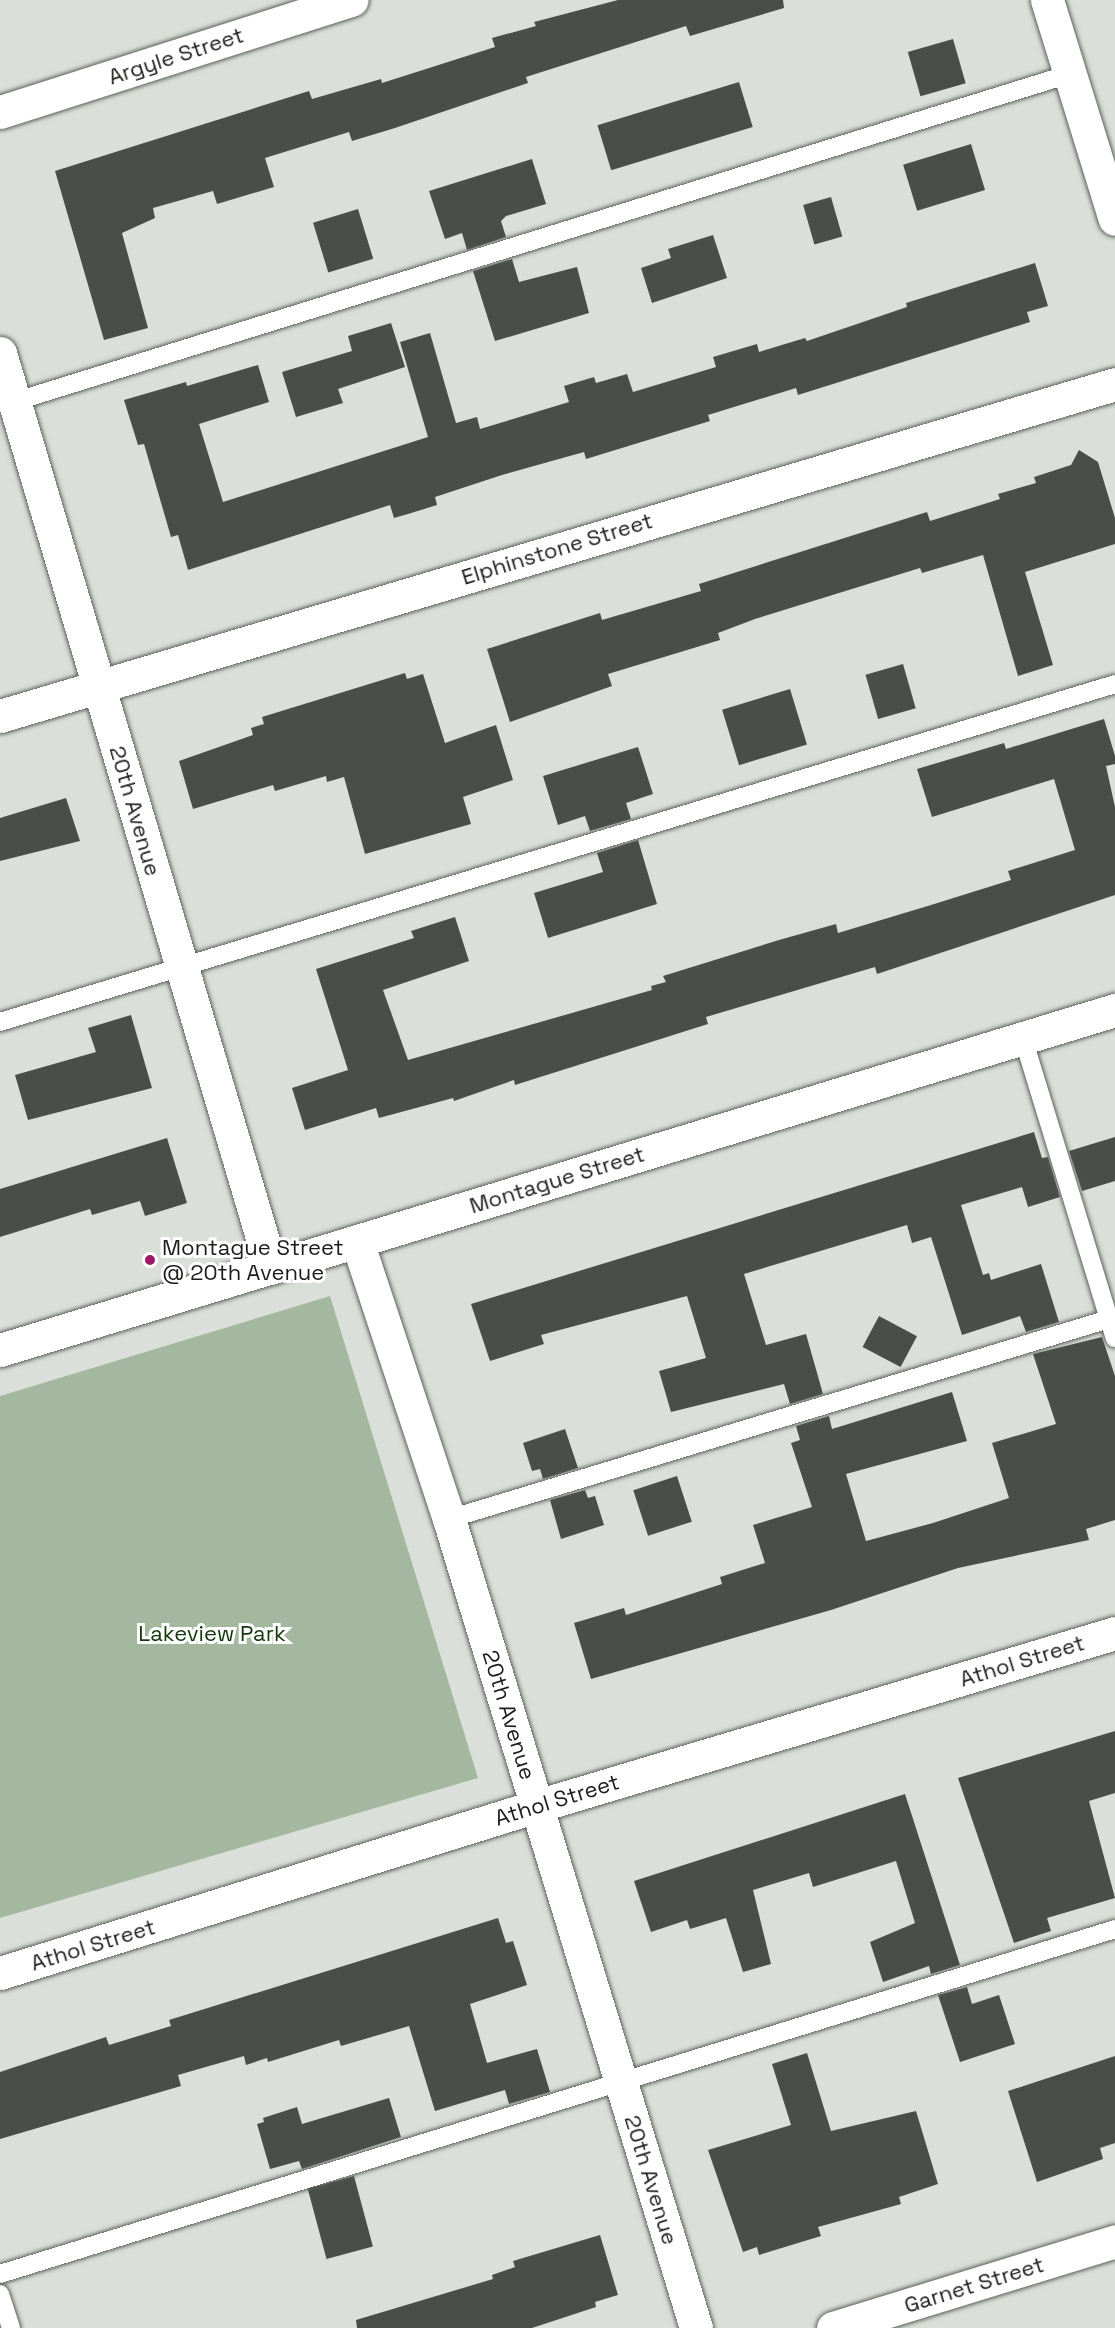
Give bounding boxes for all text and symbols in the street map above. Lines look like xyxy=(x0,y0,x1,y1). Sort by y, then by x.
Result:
street label: Argyle Street xyxy=(105,22,247,90)
street label: Elphinstone Street xyxy=(458,507,656,591)
street label: 20th Avenue xyxy=(104,743,166,879)
street label: Montague Street xyxy=(466,1141,648,1219)
place label: Montague Street @ 20th Avenue xyxy=(162,1234,344,1286)
marker: Montague Street @ 20th Avenue xyxy=(143,1253,157,1267)
park label: Lakeview Park xyxy=(138,1621,286,1647)
street label: Athol Street xyxy=(956,1630,1088,1692)
street label: 20th Avenue xyxy=(477,1647,541,1783)
street label: Athol Street xyxy=(491,1769,623,1831)
street label: Athol Street xyxy=(27,1914,159,1976)
street label: 20th Avenue xyxy=(619,2112,683,2248)
street label: Garnet Street xyxy=(901,2251,1047,2319)

